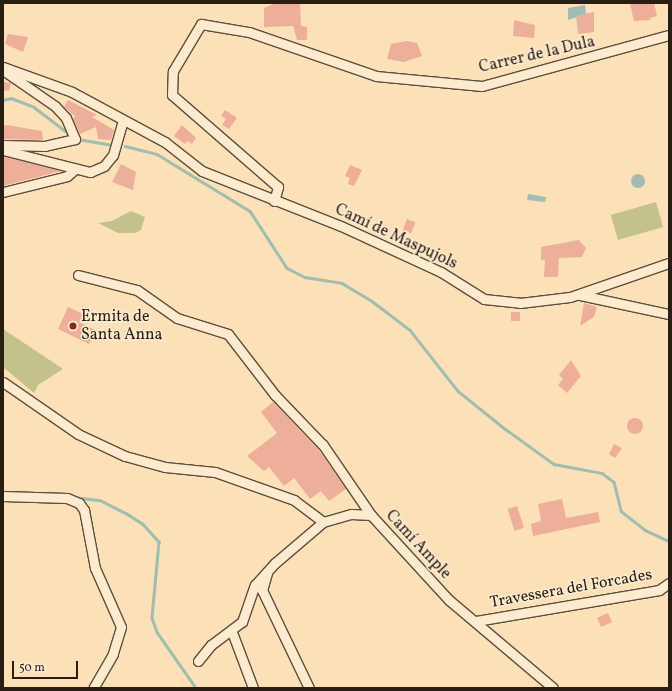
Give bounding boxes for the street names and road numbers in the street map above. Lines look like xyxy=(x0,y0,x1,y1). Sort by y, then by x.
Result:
street label: Carrer de la Dula xyxy=(477,32,597,78)
street label: Camí de Maspujols xyxy=(332,200,460,274)
street label: Camí Ample xyxy=(381,506,455,584)
street label: Travessera del Forcades xyxy=(488,565,654,613)

